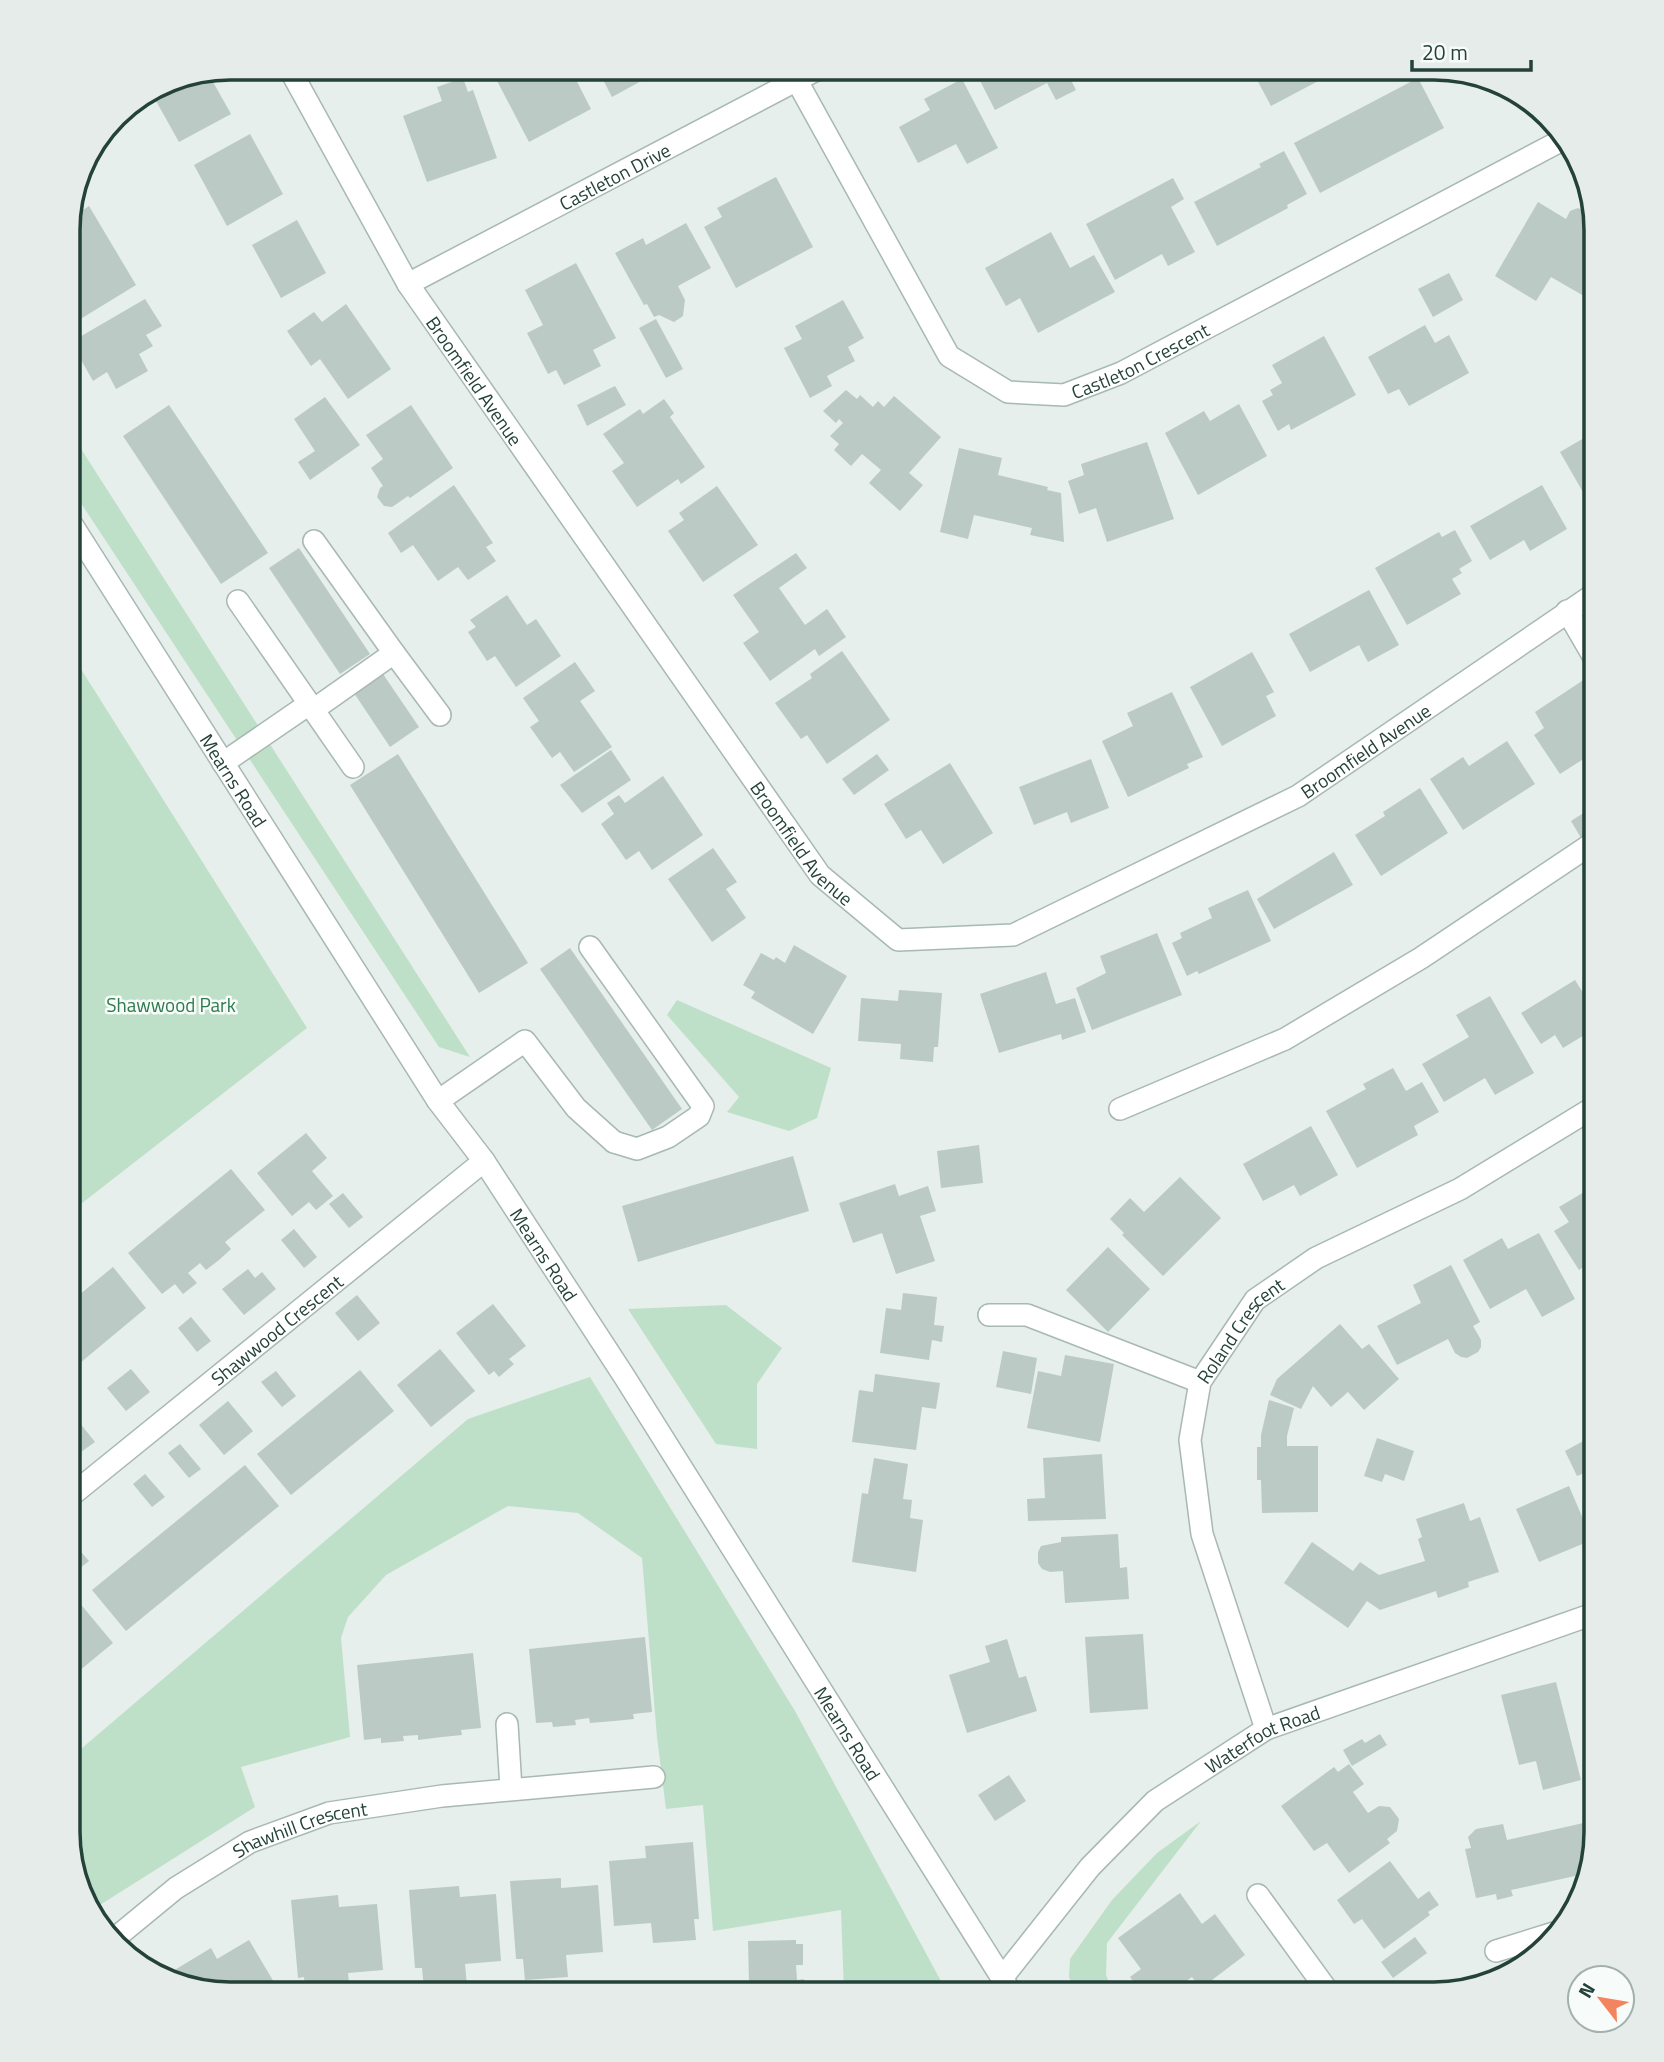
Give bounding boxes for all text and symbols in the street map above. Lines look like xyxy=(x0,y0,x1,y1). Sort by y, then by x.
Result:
scale bar xyxy=(1412,28,1531,72)
text: 20 m xyxy=(1422,36,1468,68)
street label: Castleton Drive xyxy=(554,135,675,217)
street label: Broomfield Avenue xyxy=(420,310,531,451)
street label: Castleton Crescent xyxy=(1067,314,1214,405)
street label: Broomfield Avenue xyxy=(1294,695,1436,805)
street label: Mearns Road xyxy=(193,727,275,833)
street label: Broomfield Avenue xyxy=(744,775,860,912)
park label: Shawwood Park xyxy=(106,990,236,1019)
street label: Mearns Road xyxy=(504,1202,586,1306)
street label: Shawwood Crescent xyxy=(204,1267,349,1392)
street label: Roland Crescent xyxy=(1189,1270,1290,1389)
street label: Mearns Road xyxy=(808,1680,889,1786)
street label: Waterfoot Road xyxy=(1198,1697,1324,1780)
street label: Shawhill Crescent xyxy=(226,1793,369,1864)
north arrow xyxy=(1566,1964,1636,2034)
text: N xyxy=(1570,1977,1602,2003)

